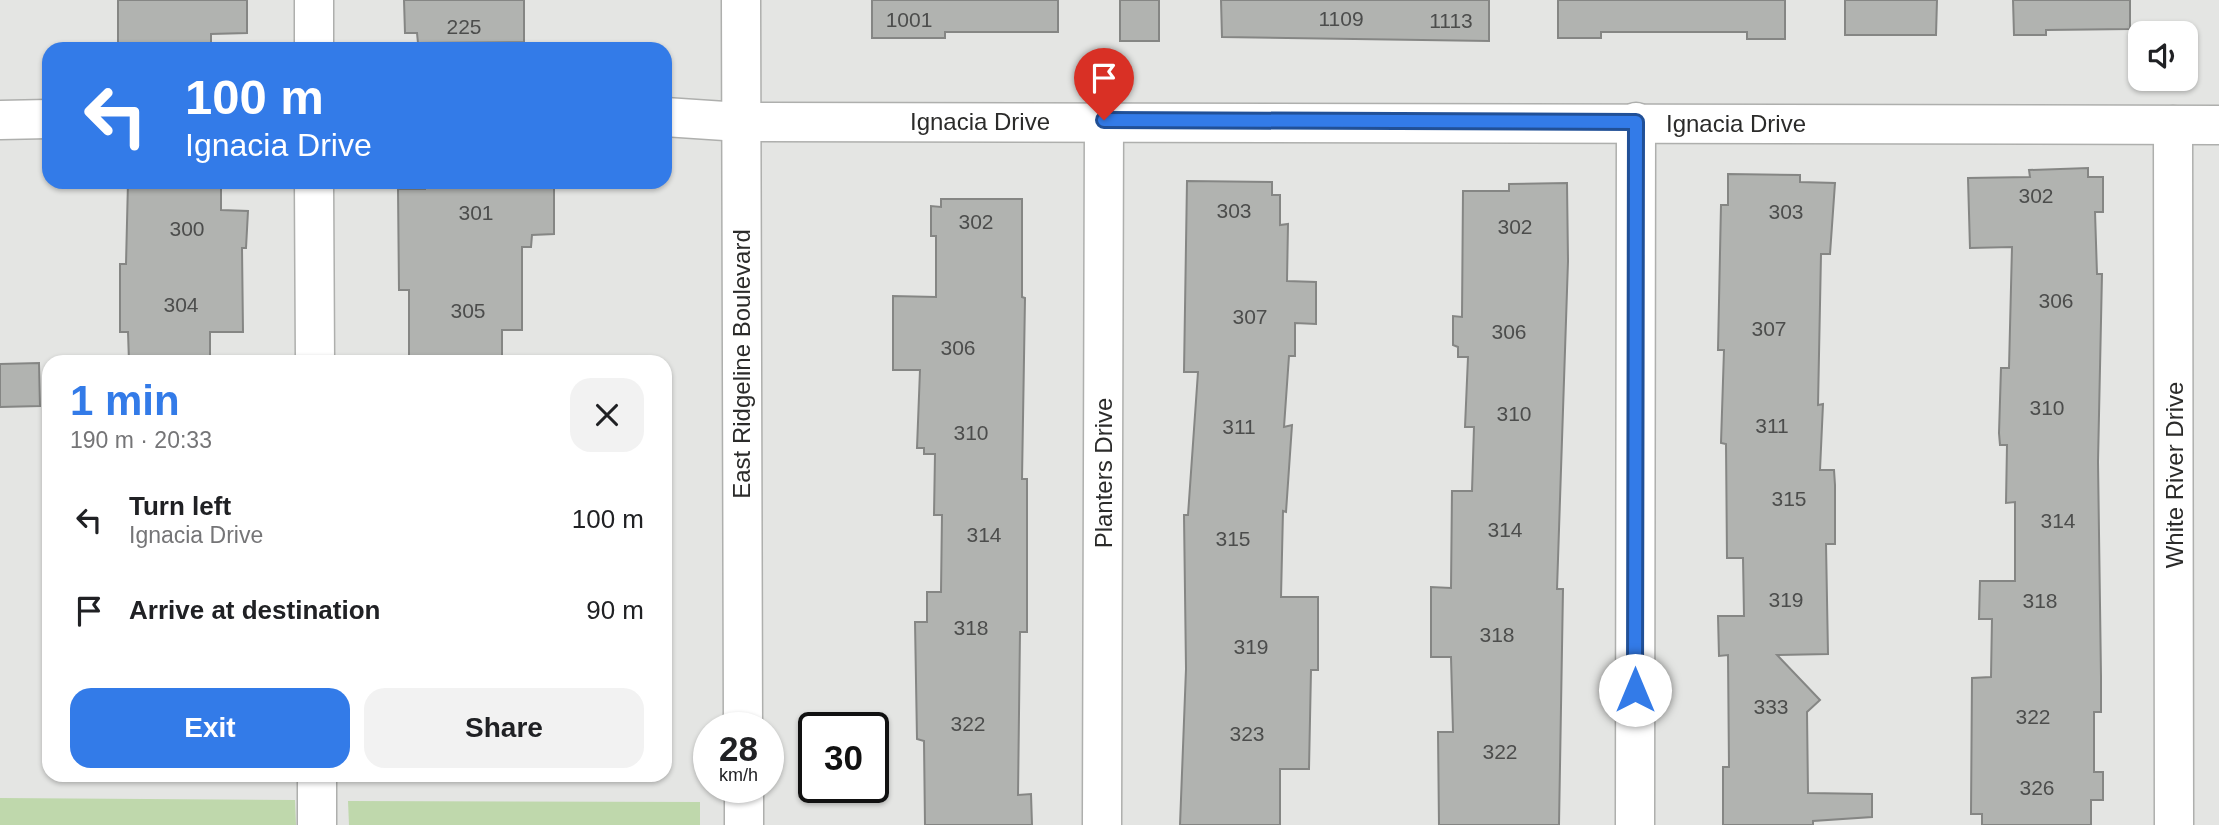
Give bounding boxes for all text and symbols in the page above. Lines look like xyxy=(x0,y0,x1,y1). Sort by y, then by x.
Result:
house number: 1109 xyxy=(1318,7,1364,30)
house number: 1001 xyxy=(886,8,932,31)
house number: 1113 xyxy=(1429,9,1473,32)
house number: 225 xyxy=(446,15,482,38)
map controls xyxy=(2128,21,2198,91)
button: sound xyxy=(2128,21,2198,91)
pin xyxy=(1074,48,1134,120)
icon: arrive xyxy=(1085,59,1123,97)
icon: left xyxy=(70,70,161,161)
text: 100 m xyxy=(185,70,324,124)
street label: Ignacia Drive xyxy=(910,108,1050,135)
street label: Ignacia Drive xyxy=(1666,110,1806,137)
text: Ignacia Drive xyxy=(185,127,372,163)
house number: 302 xyxy=(2018,184,2054,207)
house number: 303 xyxy=(1216,199,1252,222)
house number: 303 xyxy=(1768,200,1804,223)
house number: 301 xyxy=(458,201,494,224)
house number: 302 xyxy=(958,210,994,233)
house number: 302 xyxy=(1497,215,1533,238)
house number: 300 xyxy=(169,217,205,240)
street label: East Ridgeline Boulevard xyxy=(728,229,755,499)
house number: 306 xyxy=(2038,289,2074,312)
house number: 304 xyxy=(163,293,199,316)
house number: 305 xyxy=(450,299,486,322)
house number: 307 xyxy=(1232,305,1268,328)
house number: 307 xyxy=(1751,317,1787,340)
house number: 306 xyxy=(1491,320,1527,343)
house number: 306 xyxy=(940,336,976,359)
text: 1 min xyxy=(70,377,180,424)
button: close xyxy=(570,378,644,452)
street label: White River Drive xyxy=(2161,382,2188,568)
house number: 310 xyxy=(2029,396,2065,419)
street label: Planters Drive xyxy=(1090,398,1117,548)
house number: 310 xyxy=(1496,402,1532,425)
house number: 311 xyxy=(1755,414,1789,437)
house number: 311 xyxy=(1222,415,1256,438)
house number: 310 xyxy=(953,421,989,444)
text: 190 m · 20:33 xyxy=(70,427,212,453)
house number: 315 xyxy=(1771,487,1807,510)
text: Turn left xyxy=(129,491,231,521)
icon: left xyxy=(70,501,108,539)
text: 100 m xyxy=(572,504,644,534)
house number: 314 xyxy=(2040,509,2076,532)
house number: 314 xyxy=(1487,518,1523,541)
text: Ignacia Drive xyxy=(129,522,263,548)
house number: 314 xyxy=(966,523,1002,546)
house number: 315 xyxy=(1215,527,1251,550)
house number: 319 xyxy=(1768,588,1804,611)
house number: 318 xyxy=(2022,589,2058,612)
icon: arrive xyxy=(70,592,108,630)
text: Arrive at destination xyxy=(129,595,380,625)
text: 90 m xyxy=(586,595,644,625)
house number: 318 xyxy=(953,616,989,639)
house number: 318 xyxy=(1479,623,1515,646)
house number: 319 xyxy=(1233,635,1269,658)
position arrow xyxy=(1598,653,1672,727)
button: Exit xyxy=(70,688,350,768)
button: Share xyxy=(364,688,644,768)
house number: 333 xyxy=(1753,695,1789,718)
house number: 322 xyxy=(2015,705,2051,728)
speed limit sign: 30 xyxy=(798,712,889,803)
house number: 322 xyxy=(950,712,986,735)
house number: 323 xyxy=(1229,722,1265,745)
text: 28 xyxy=(719,729,758,768)
house number: 322 xyxy=(1482,740,1518,763)
text: km/h xyxy=(719,765,758,785)
house number: 326 xyxy=(2019,776,2055,799)

